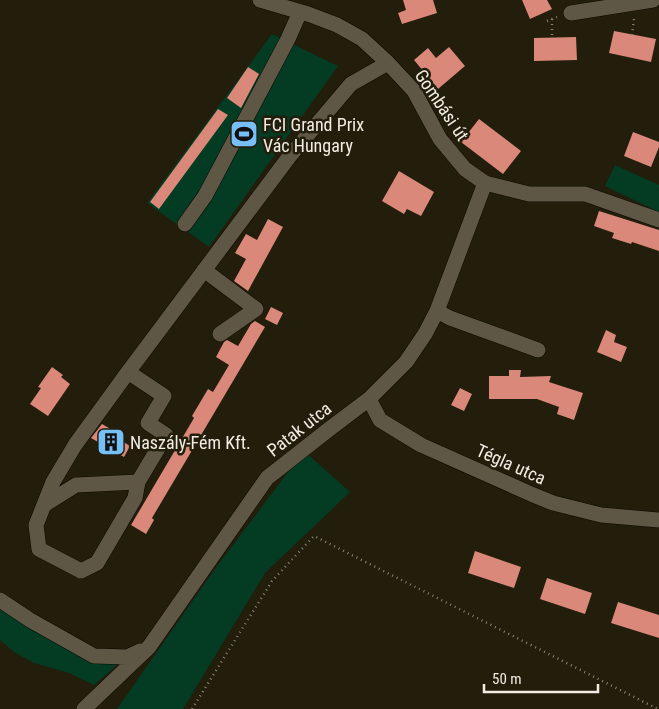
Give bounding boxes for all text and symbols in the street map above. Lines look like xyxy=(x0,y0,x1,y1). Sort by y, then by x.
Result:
street label: Gombási út xyxy=(411,65,473,145)
place label: FCI Grand Prix Vác Hungary xyxy=(263,114,364,156)
sports icon: FCI Grand Prix Vác Hungary xyxy=(229,119,259,149)
street label: Patak utca xyxy=(263,397,335,461)
building icon: Naszály-Fém Kft. xyxy=(96,427,126,457)
place label: Naszály-Fém Kft. xyxy=(130,432,251,453)
street label: Tégla utca xyxy=(473,439,549,489)
scale bar xyxy=(484,662,598,694)
text: 50 m xyxy=(492,670,522,688)

